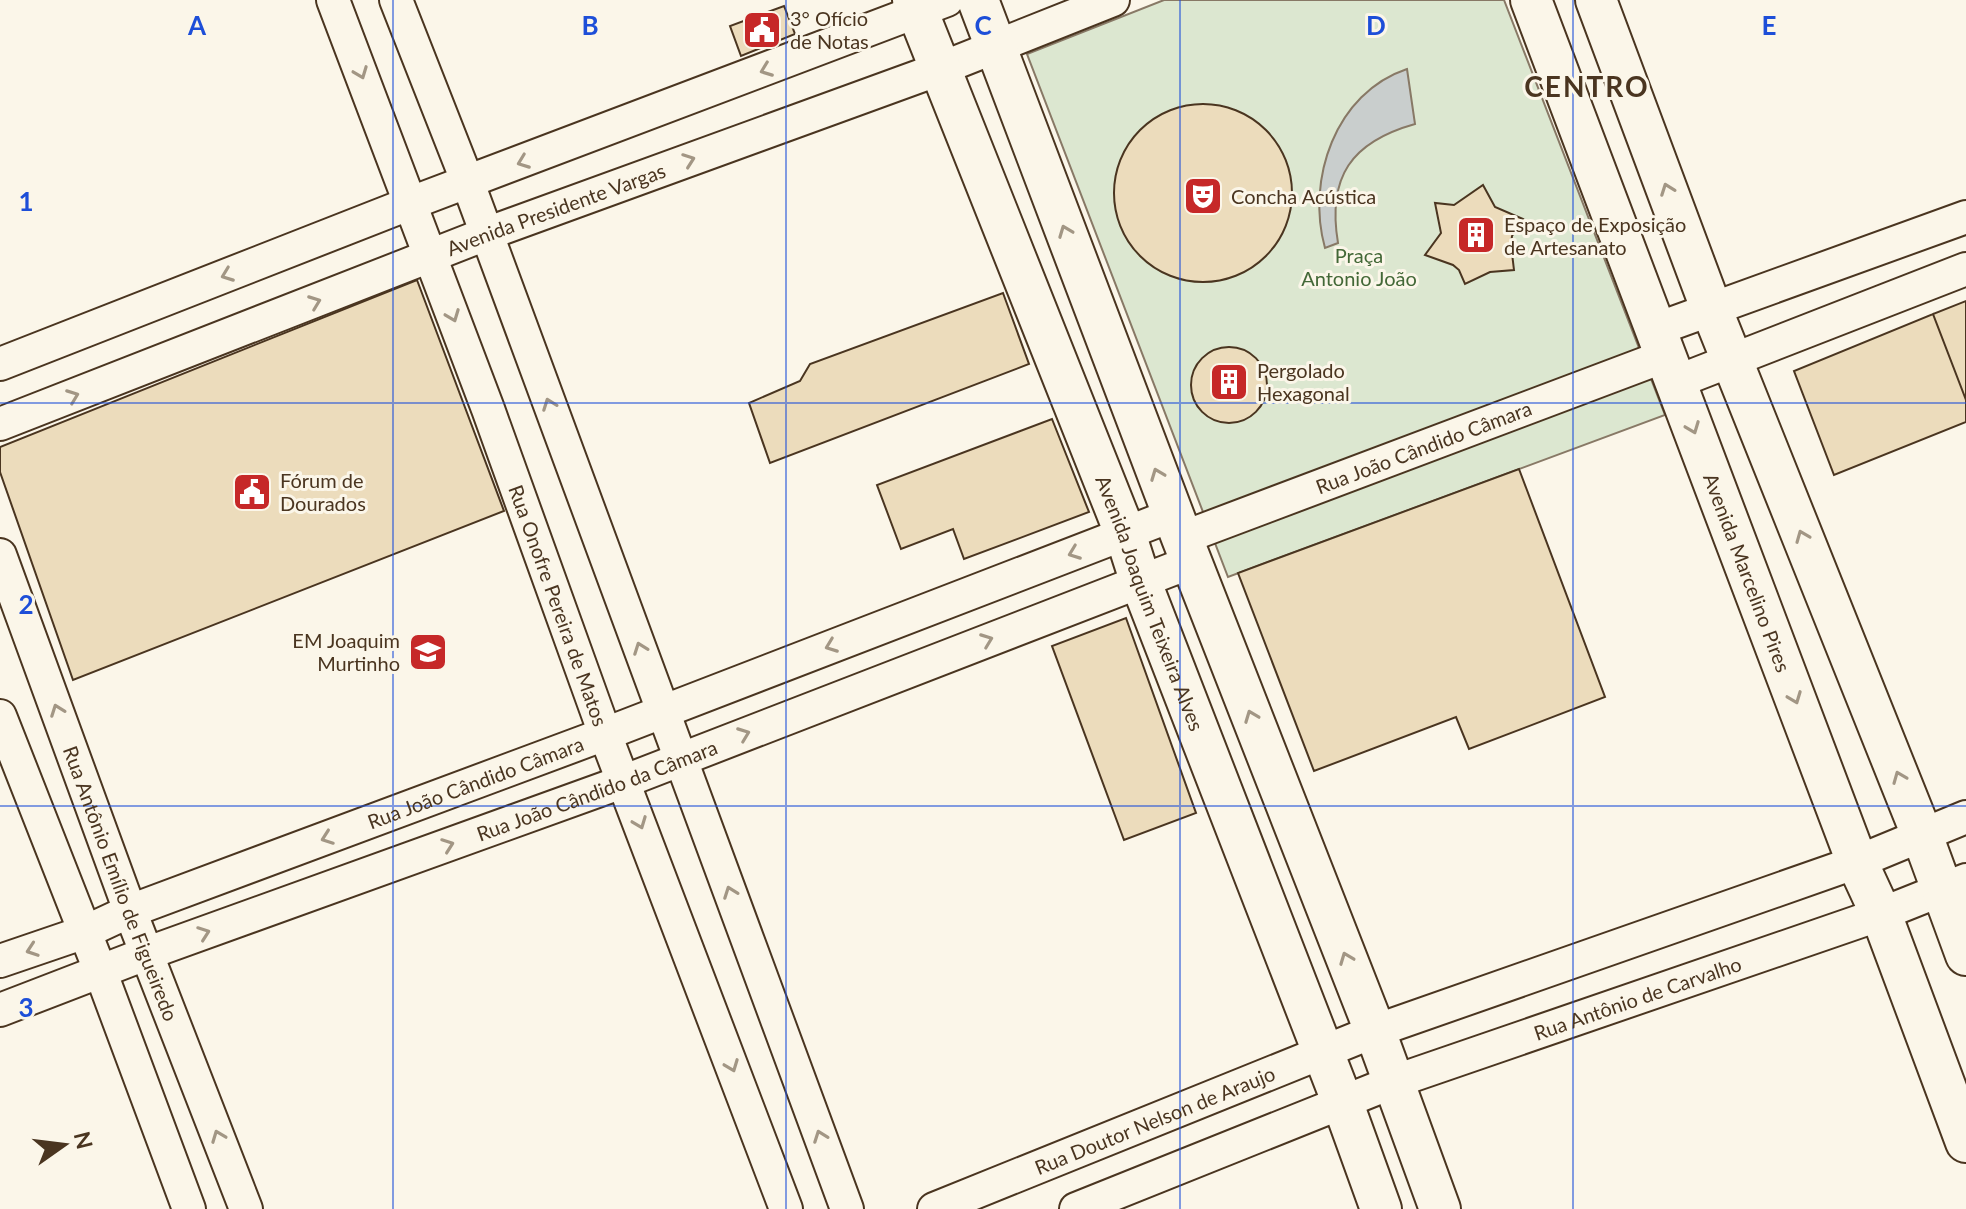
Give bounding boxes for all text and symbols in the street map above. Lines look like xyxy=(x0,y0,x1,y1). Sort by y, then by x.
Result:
place label: 3° Ofício de Notas xyxy=(790,6,869,53)
text: A xyxy=(187,9,207,41)
text: B xyxy=(581,9,599,41)
public building icon: 3° Ofício de Notas xyxy=(741,9,783,51)
text: C xyxy=(974,9,992,41)
text: D xyxy=(1366,9,1386,41)
text: E xyxy=(1762,9,1776,41)
one-way arrow xyxy=(760,60,774,77)
one-way arrow xyxy=(351,65,368,79)
district label: CENTRO xyxy=(1524,69,1650,103)
one-way arrow xyxy=(517,152,531,169)
one-way arrow xyxy=(681,154,695,170)
street label: Avenida Presidente Vargas xyxy=(443,158,669,260)
theatre icon: Concha Acústica xyxy=(1182,175,1224,217)
one-way arrow xyxy=(1660,183,1676,197)
place label: Concha Acústica xyxy=(1231,184,1376,208)
text: 1 xyxy=(18,185,34,217)
place label: Espaço de Exposição de Artesanato xyxy=(1504,212,1686,259)
building icon: Espaço de Exposição de Artesanato xyxy=(1455,214,1497,256)
one-way arrow xyxy=(1058,224,1075,238)
park label: Praça Antonio João xyxy=(1301,243,1417,290)
one-way arrow xyxy=(221,265,235,282)
one-way arrow xyxy=(307,295,321,312)
one-way arrow xyxy=(443,308,460,322)
place label: Pergolado Hexagonal xyxy=(1257,358,1350,405)
building icon: Pergolado Hexagonal xyxy=(1208,361,1250,403)
one-way arrow xyxy=(65,389,79,406)
street label: Rua João Cândido Câmara xyxy=(1312,395,1535,499)
one-way arrow xyxy=(543,398,559,412)
one-way arrow xyxy=(1683,420,1700,434)
place label: Fórum de Dourados xyxy=(280,468,366,515)
one-way arrow xyxy=(1150,468,1167,482)
street label: Avenida Marcelino Pires xyxy=(1699,470,1796,675)
public building icon: Fórum de Dourados xyxy=(231,471,273,513)
street label: Avenida Joaquim Teixeira Alves xyxy=(1091,472,1209,734)
street label: Rua Onofre Pereira de Matos xyxy=(504,481,613,729)
one-way arrow xyxy=(1795,530,1812,544)
one-way arrow xyxy=(1068,543,1082,560)
text: 2 xyxy=(18,588,34,620)
place label: EM Joaquim Murtinho xyxy=(292,628,400,675)
school or university icon: EM Joaquim Murtinho xyxy=(407,631,449,673)
one-way arrow xyxy=(979,633,993,650)
one-way arrow xyxy=(825,636,839,653)
one-way arrow xyxy=(633,642,650,656)
one-way arrow xyxy=(1785,690,1802,704)
one-way arrow xyxy=(50,704,67,718)
one-way arrow xyxy=(1245,710,1261,724)
one-way arrow xyxy=(736,727,750,744)
street label: Rua João Cândido Câmara xyxy=(364,731,587,833)
street label: Rua João Cândido da Câmara xyxy=(473,735,721,846)
street label: Rua Antônio Emílio de Figueiredo xyxy=(59,743,184,1024)
one-way arrow xyxy=(1892,771,1908,785)
one-way arrow xyxy=(630,815,647,829)
one-way arrow xyxy=(320,828,334,845)
one-way arrow xyxy=(441,838,455,855)
one-way arrow xyxy=(723,886,739,900)
one-way arrow xyxy=(196,926,210,943)
one-way arrow xyxy=(25,941,39,957)
street label: Rua Antônio de Carvalho xyxy=(1530,951,1744,1045)
one-way arrow xyxy=(1339,952,1356,966)
text: 3 xyxy=(18,991,34,1023)
one-way arrow xyxy=(722,1058,739,1072)
street label: Rua Doutor Nelson de Araujo xyxy=(1031,1061,1278,1179)
north arrow xyxy=(24,1105,104,1185)
text: N xyxy=(69,1129,99,1152)
one-way arrow xyxy=(211,1130,228,1144)
one-way arrow xyxy=(813,1130,829,1144)

